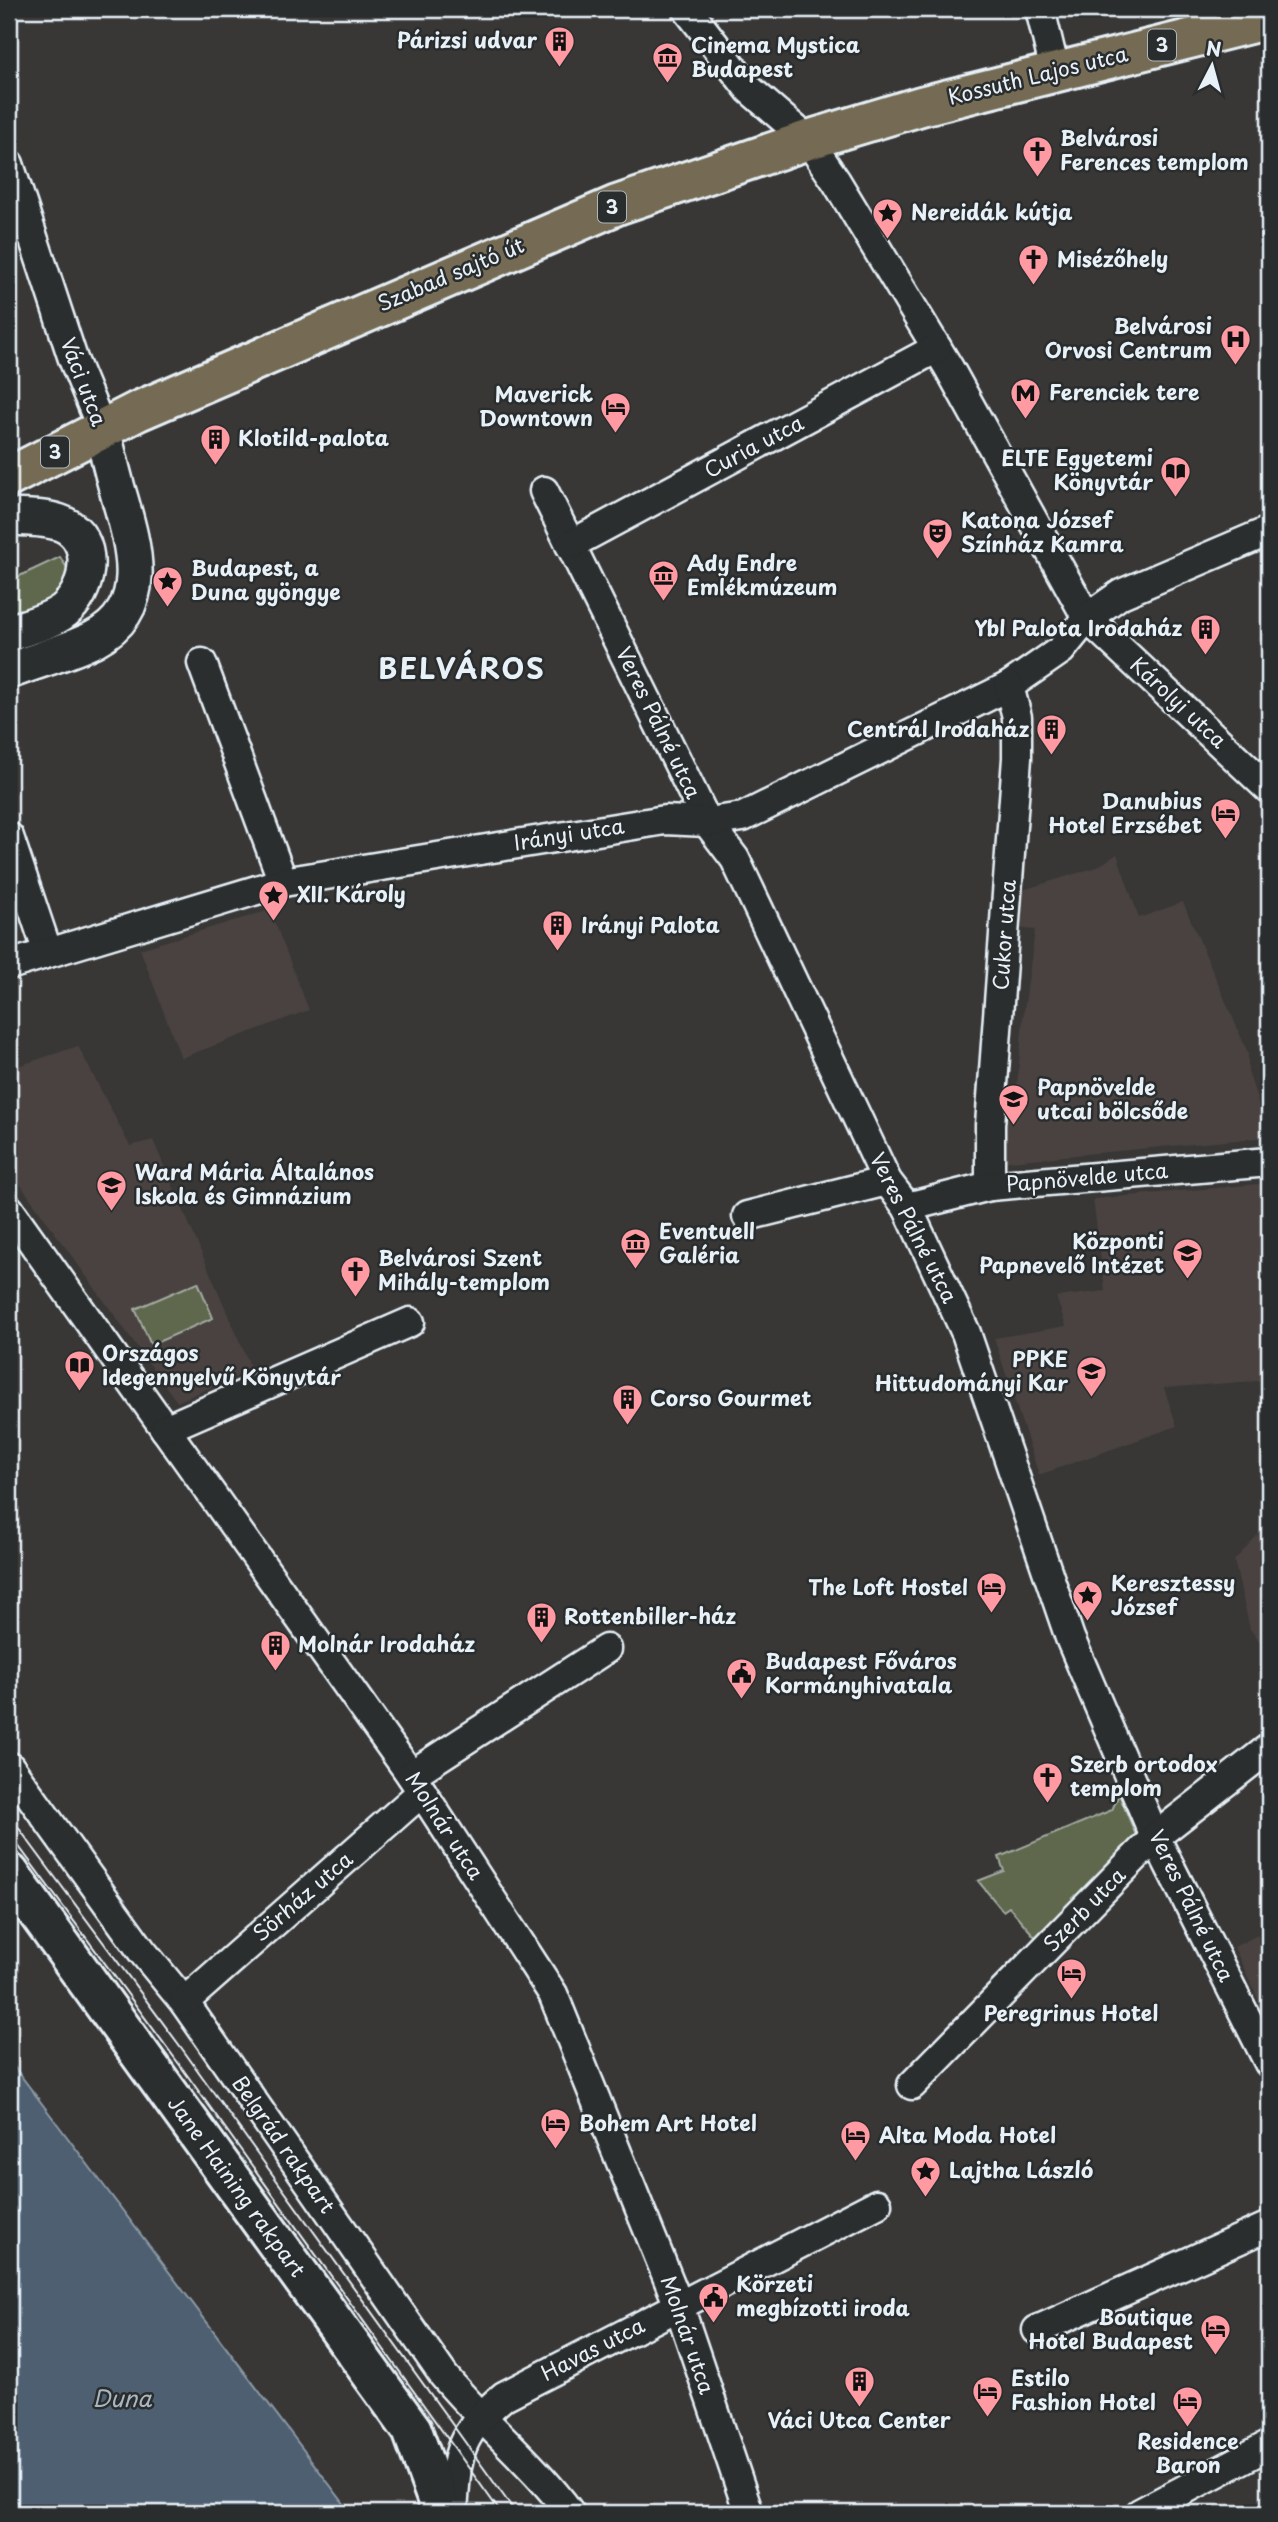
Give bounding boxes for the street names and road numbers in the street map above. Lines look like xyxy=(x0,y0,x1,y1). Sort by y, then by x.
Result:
road number: 3 xyxy=(1148,30,1176,60)
street label: Kossuth Lajos utca xyxy=(944,36,1131,112)
road number: 3 xyxy=(598,192,626,223)
street label: Szabad sajtó út xyxy=(372,228,529,319)
street label: Váci utca xyxy=(53,332,116,430)
street label: Curia utca xyxy=(698,405,809,485)
road number: 3 xyxy=(41,436,69,467)
street label: Veres Pálné utca xyxy=(609,641,710,804)
street label: Károlyi utca xyxy=(1124,648,1235,755)
street label: Irányi utca xyxy=(511,808,626,858)
street label: Cukor utca xyxy=(983,879,1023,991)
street label: Veres Pálné utca xyxy=(863,1146,967,1308)
street label: Papnövelde utca xyxy=(1004,1153,1169,1199)
street label: Molnár utca xyxy=(399,1764,493,1885)
street label: Veres Pálné utca xyxy=(1142,1824,1243,1987)
street label: Sörház utca xyxy=(244,1843,359,1948)
street label: Szerb utca xyxy=(1035,1859,1132,1958)
street label: Belgrád rakpart xyxy=(225,2068,344,2219)
street label: Jane Haining rakpart xyxy=(161,2089,314,2283)
street label: Molnár utca xyxy=(654,2271,724,2398)
street label: Havas utca xyxy=(535,2308,650,2388)

